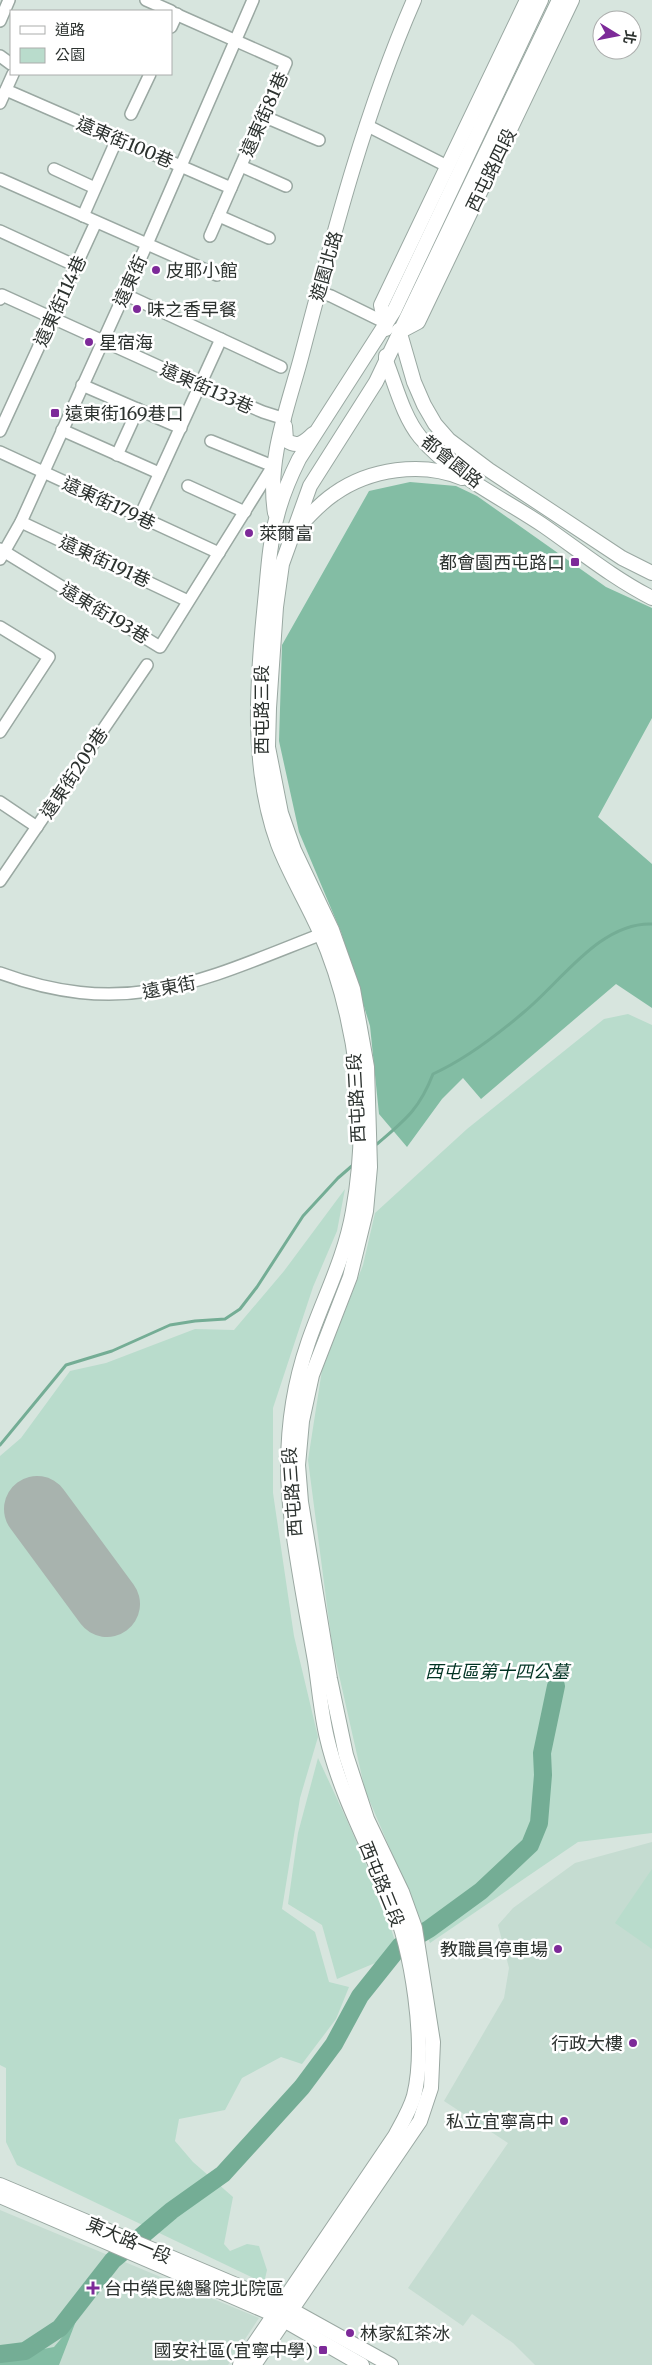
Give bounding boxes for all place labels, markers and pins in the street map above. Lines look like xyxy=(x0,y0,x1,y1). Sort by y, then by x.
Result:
place label: 皮耶小館 xyxy=(166,259,238,282)
marker: 皮耶小館 xyxy=(150,264,162,276)
place label: 味之香早餐 xyxy=(147,298,237,321)
marker: 味之香早餐 xyxy=(131,303,143,315)
place label: 星宿海 xyxy=(99,331,153,354)
marker: 星宿海 xyxy=(83,336,95,348)
place label: 遠東街169巷口 xyxy=(65,402,184,425)
marker: 遠東街169巷口 xyxy=(49,407,61,419)
place label: 萊爾富 xyxy=(259,522,313,545)
marker: 萊爾富 xyxy=(243,527,255,539)
place label: 都會園西屯路口 xyxy=(439,551,565,574)
marker: 都會園西屯路口 xyxy=(569,556,581,568)
place label: 教職員停車場 xyxy=(440,1938,548,1961)
marker: 教職員停車場 xyxy=(552,1943,564,1955)
place label: 行政大樓 xyxy=(551,2032,623,2055)
marker: 行政大樓 xyxy=(627,2037,639,2049)
place label: 私立宜寧高中 xyxy=(446,2110,554,2133)
marker: 私立宜寧高中 xyxy=(558,2115,570,2127)
place label: 台中榮民總醫院北院區 xyxy=(104,2277,284,2300)
marker: 台中榮民總醫院北院區 xyxy=(86,2281,100,2295)
place label: 林家紅茶冰 xyxy=(360,2322,450,2345)
marker: 林家紅茶冰 xyxy=(344,2327,356,2339)
place label: 國安社區(宜寧中學) xyxy=(154,2339,313,2362)
marker: 國安社區(宜寧中學) xyxy=(317,2344,329,2356)

